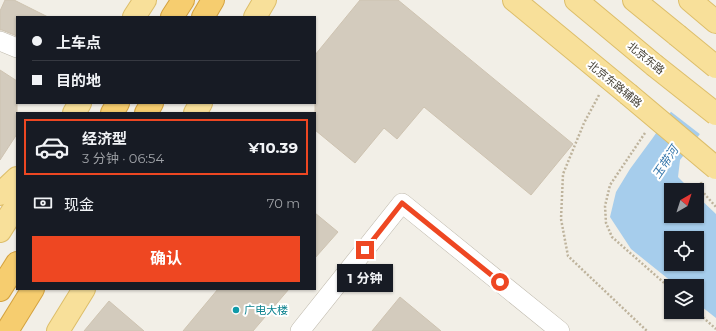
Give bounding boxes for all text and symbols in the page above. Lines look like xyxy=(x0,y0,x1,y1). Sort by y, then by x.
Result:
text: 上车点 xyxy=(56,33,101,52)
street label: 北京东路 xyxy=(624,39,668,77)
street label: 北京东路辅路 xyxy=(585,58,645,110)
text: 目的地 xyxy=(56,71,101,90)
icon: car xyxy=(34,129,70,165)
text: 经济型 xyxy=(82,129,127,148)
text: ¥10.39 xyxy=(248,138,298,157)
water label: 玉带河 xyxy=(649,141,682,181)
text: 3 分钟 · 06:54 xyxy=(82,150,164,166)
north arrow xyxy=(664,183,704,223)
map controls xyxy=(664,183,704,319)
icon: cash xyxy=(32,192,54,214)
text: 现金 xyxy=(64,195,94,214)
text: 70 m xyxy=(267,195,300,211)
button: locate xyxy=(664,231,704,271)
button: 确认 xyxy=(32,236,300,282)
route end xyxy=(356,241,374,259)
callout: 1 分钟 xyxy=(337,264,393,292)
text: 1 分钟 xyxy=(348,270,382,286)
route start xyxy=(491,273,509,291)
button: layers xyxy=(664,279,704,319)
place label: 广电大楼 xyxy=(244,303,288,317)
marker: 广电大楼 xyxy=(231,305,241,315)

